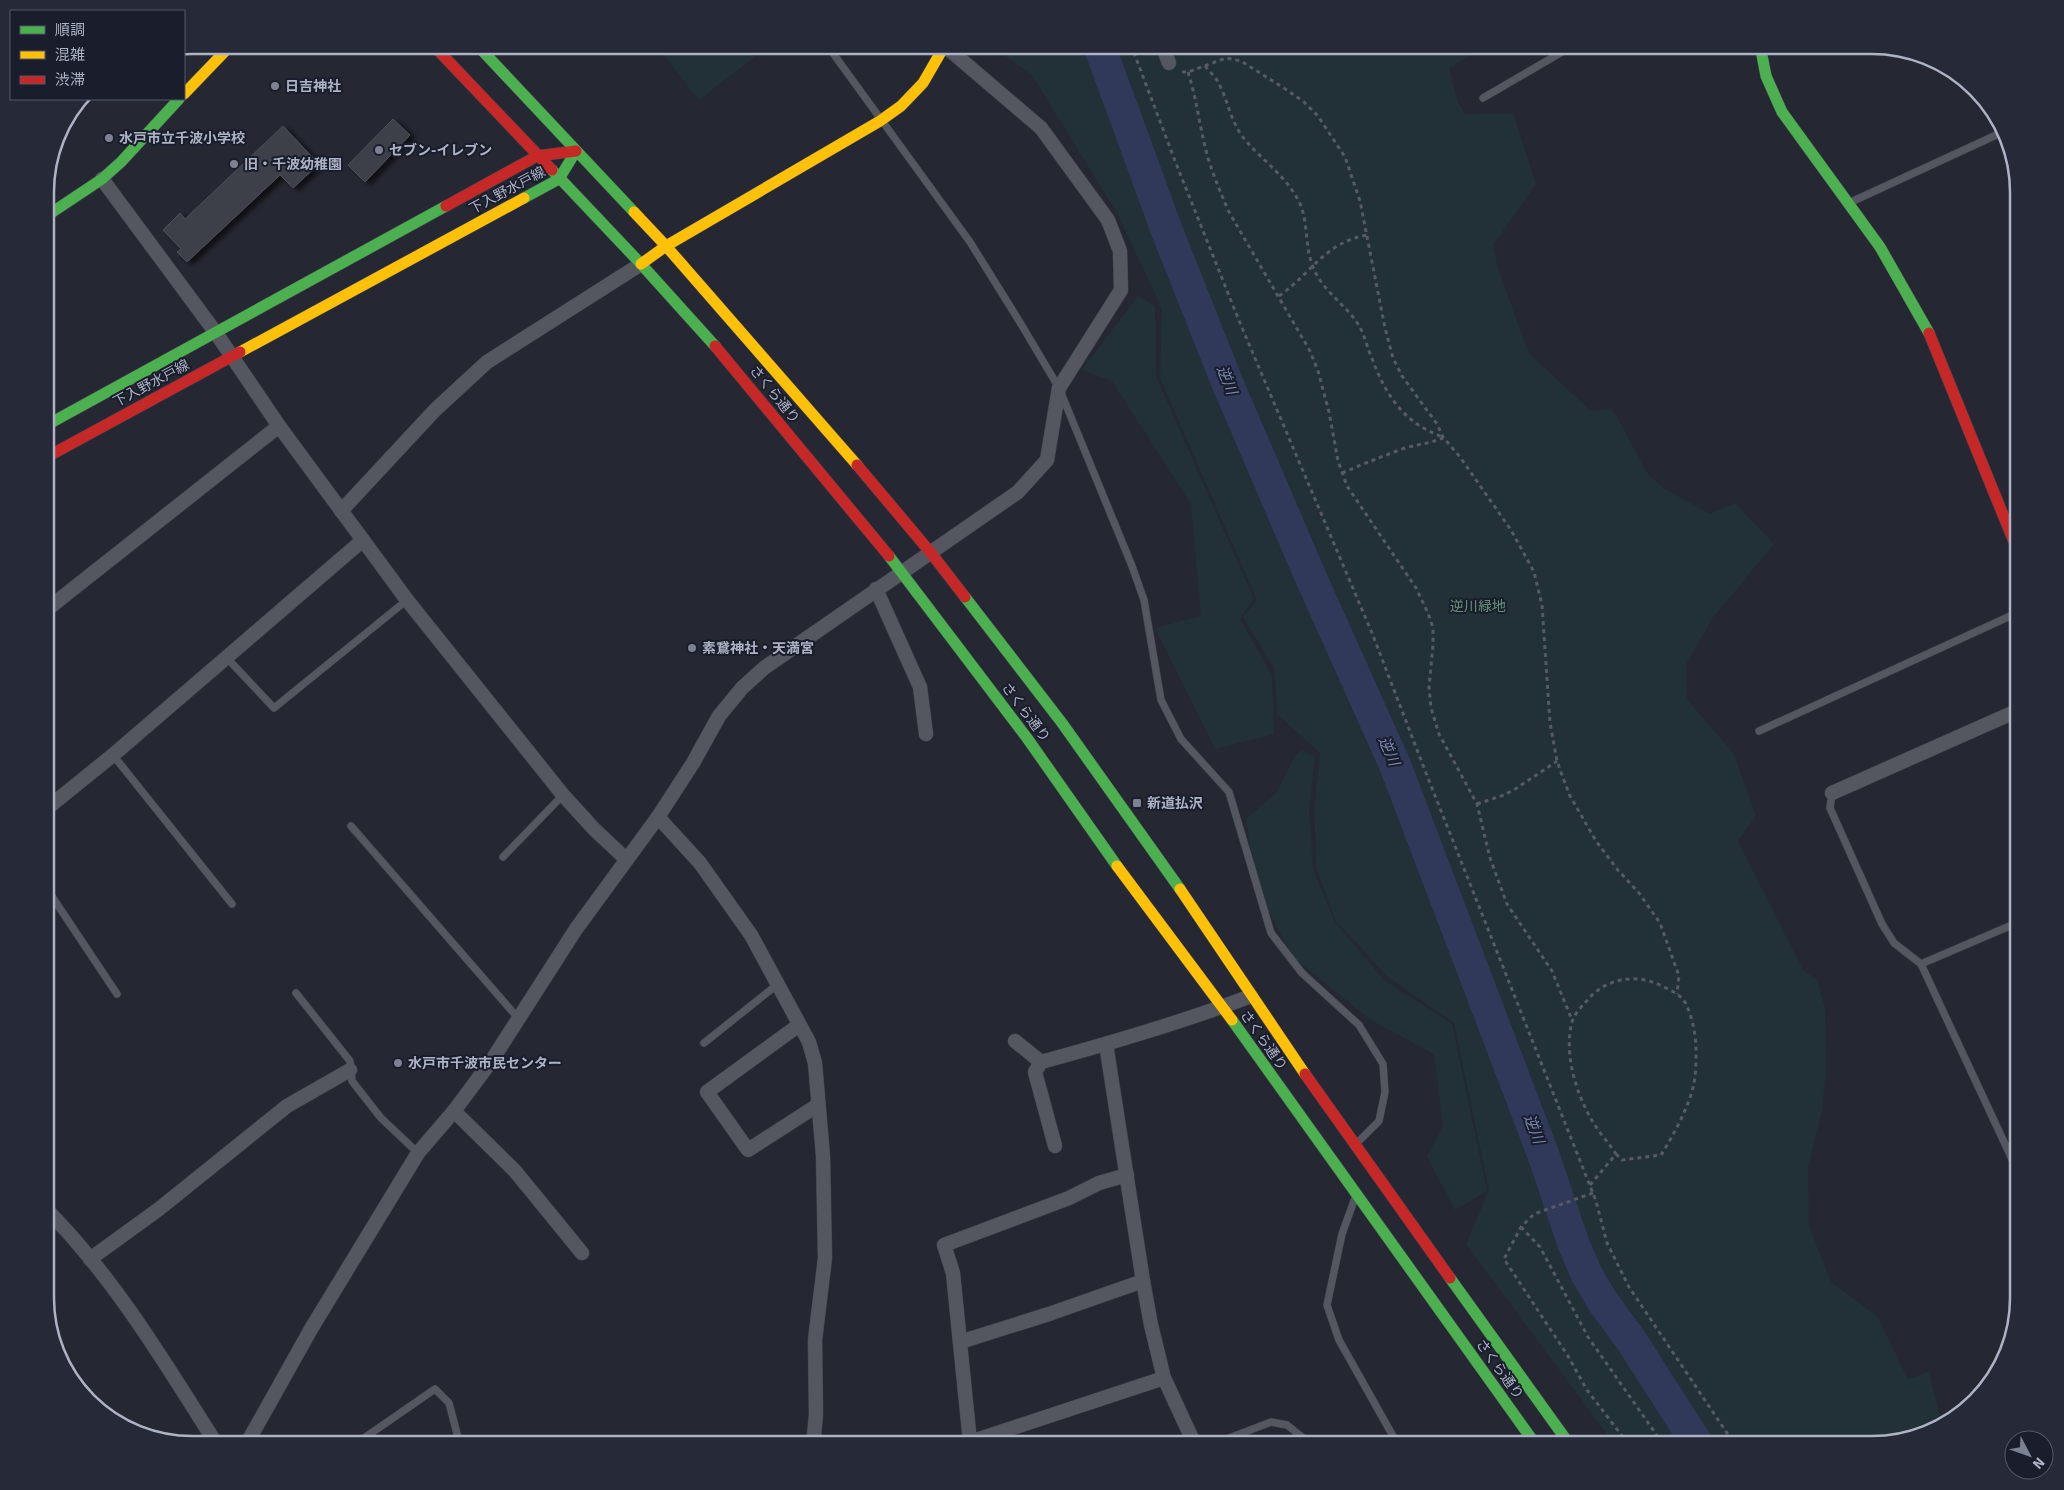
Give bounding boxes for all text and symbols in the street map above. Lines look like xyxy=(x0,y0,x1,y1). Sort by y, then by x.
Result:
legend xyxy=(10,10,185,100)
text: 順調 xyxy=(55,21,85,39)
text: 混雑 xyxy=(55,46,85,64)
text: 渋滞 xyxy=(55,71,85,89)
place label: 日吉神社 xyxy=(285,78,341,95)
marker: 日吉神社 xyxy=(269,80,281,92)
place label: 水戸市立千波小学校 xyxy=(119,130,245,147)
marker: 水戸市立千波小学校 xyxy=(103,132,115,144)
place label: セブン-イレブン xyxy=(389,142,492,159)
marker: セブン-イレブン xyxy=(373,144,385,156)
place label: 旧・千波幼稚園 xyxy=(244,156,342,173)
marker: 旧・千波幼稚園 xyxy=(228,158,240,170)
street label: 下入野水戸線 xyxy=(466,163,548,218)
street label: 下入野水戸線 xyxy=(110,356,192,411)
street label: さくら通り xyxy=(746,362,803,427)
water label: 逆川 xyxy=(1213,363,1242,399)
park label: 逆川緑地 xyxy=(1450,598,1506,615)
place label: 素鵞神社・天満宮 xyxy=(702,640,814,657)
marker: 素鵞神社・天満宮 xyxy=(686,642,698,654)
street label: さくら通り xyxy=(998,679,1053,745)
water label: 逆川 xyxy=(1375,734,1404,770)
place label: 新道払沢 xyxy=(1147,795,1203,812)
marker: 新道払沢 xyxy=(1131,797,1143,809)
street label: さくら通り xyxy=(1237,1007,1291,1074)
place label: 水戸市千波市民センター xyxy=(408,1055,562,1072)
marker: 水戸市千波市民センター xyxy=(392,1057,404,1069)
water label: 逆川 xyxy=(1520,1112,1548,1148)
street label: さくら通り xyxy=(1472,1336,1527,1403)
north arrow xyxy=(2004,1430,2054,1480)
text: N xyxy=(2029,1454,2048,1472)

